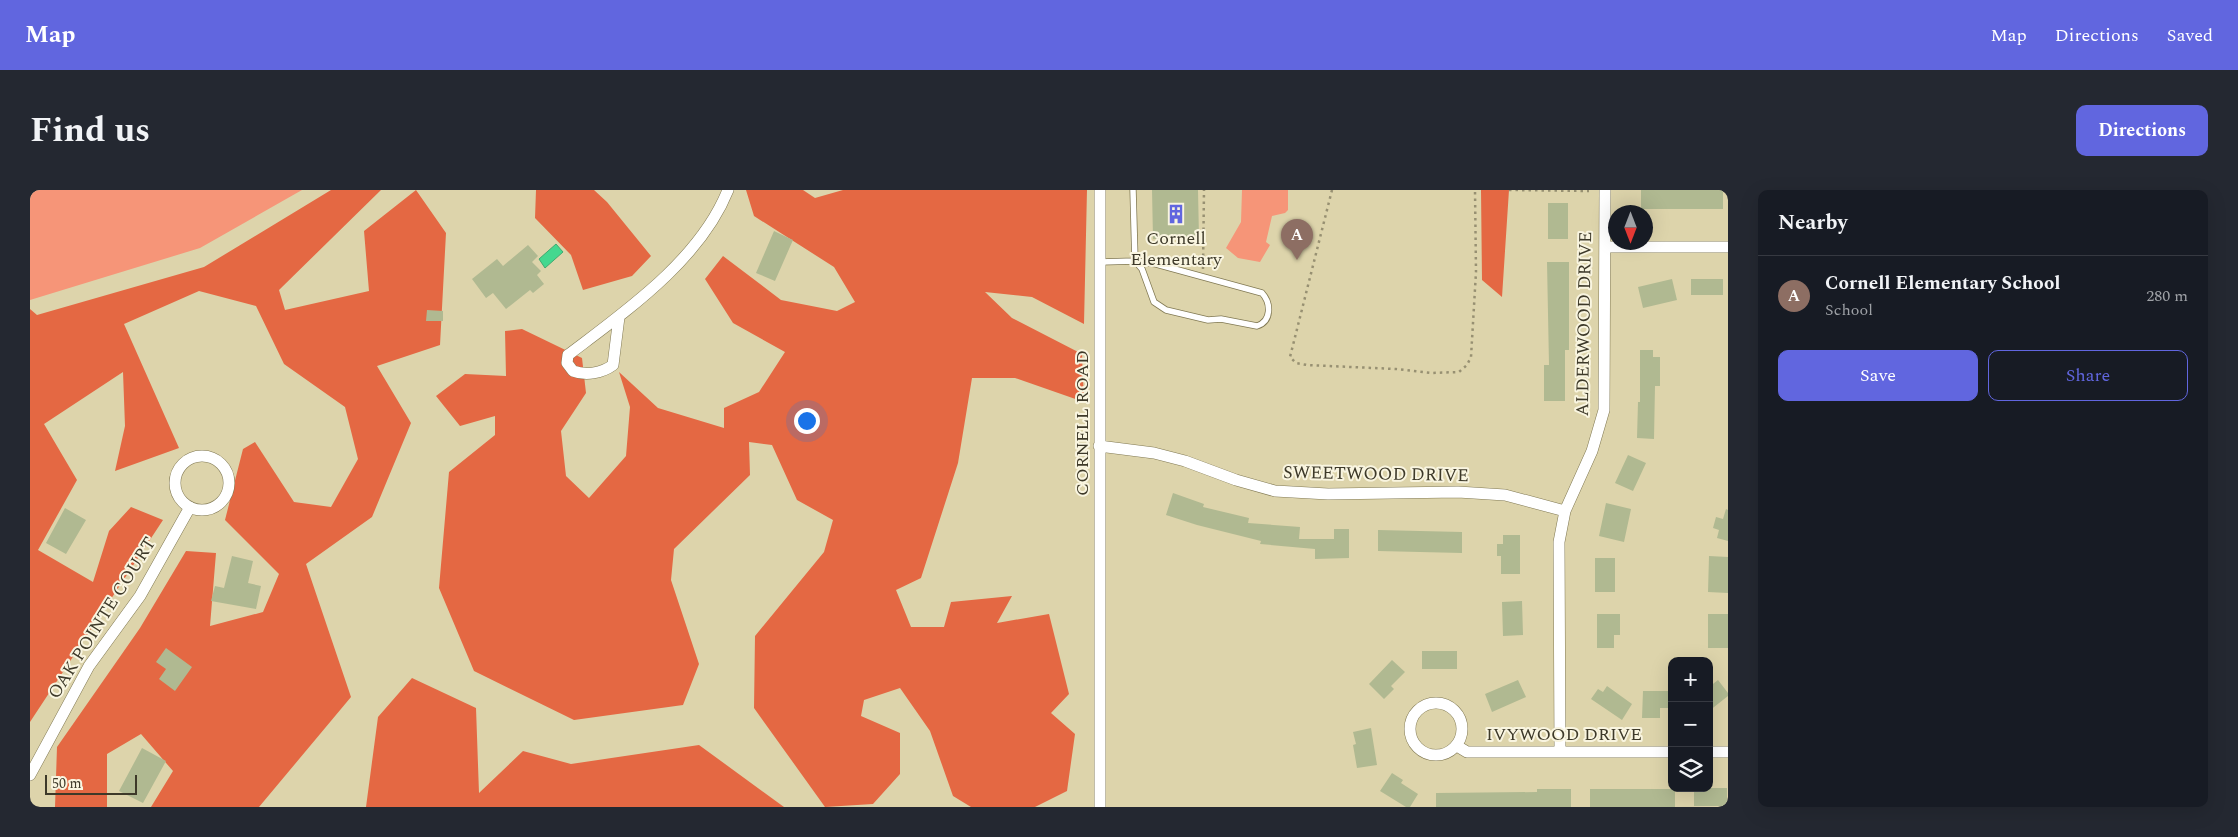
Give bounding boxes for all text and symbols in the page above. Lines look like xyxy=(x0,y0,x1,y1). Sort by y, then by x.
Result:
text: Map xyxy=(25,17,75,53)
text: Map xyxy=(1991,22,2027,49)
text: Directions xyxy=(2055,22,2139,49)
text: Saved xyxy=(2167,22,2213,49)
text: Find us xyxy=(30,104,150,157)
button: Directions xyxy=(2076,105,2208,156)
building icon: Cornell Elementary xyxy=(1165,203,1187,225)
north arrow xyxy=(1608,205,1653,250)
text: Nearby xyxy=(1778,207,1848,239)
pin: A xyxy=(1281,219,1313,260)
place label: Cornell Elementary xyxy=(1130,225,1223,273)
street label: ALDERWOOD DRIVE xyxy=(1569,231,1599,417)
text: Cornell Elementary School xyxy=(1825,269,2061,298)
text: A xyxy=(1788,284,1800,308)
text: 280 m xyxy=(2146,284,2188,308)
text: School xyxy=(1825,298,1873,322)
street label: CORNELL ROAD xyxy=(1069,350,1096,496)
button: Save xyxy=(1778,350,1978,401)
button: Share xyxy=(1988,350,2188,401)
your location xyxy=(794,408,820,434)
street label: SWEETWOOD DRIVE xyxy=(1283,459,1469,489)
street label: OAK POINTE COURT xyxy=(41,532,163,704)
map controls xyxy=(1668,657,1713,792)
button: + xyxy=(1668,657,1713,702)
button: − xyxy=(1668,702,1713,747)
street label: IVYWOOD DRIVE xyxy=(1486,721,1642,748)
button: layers xyxy=(1668,747,1713,792)
scale bar xyxy=(45,772,138,795)
text: 50 m xyxy=(52,773,82,794)

